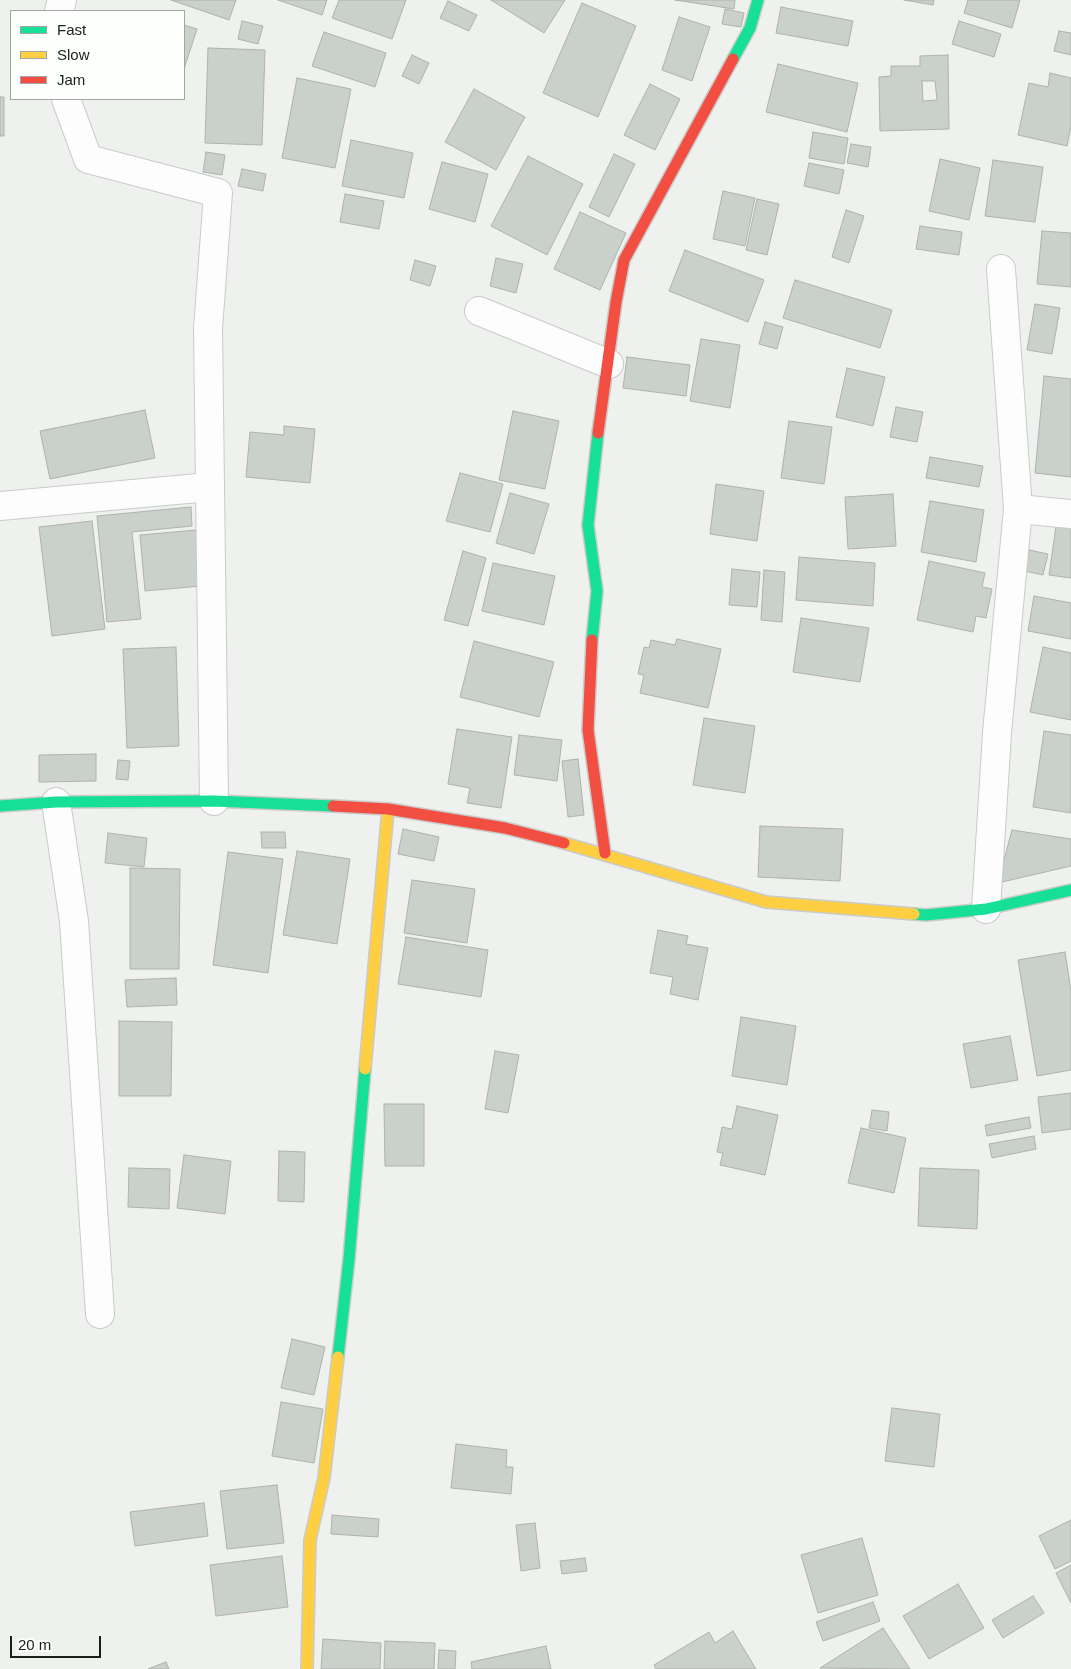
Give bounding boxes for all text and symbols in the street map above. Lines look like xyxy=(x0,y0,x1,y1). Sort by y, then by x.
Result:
legend xyxy=(10,10,185,100)
text: Fast xyxy=(57,21,86,38)
text: Slow xyxy=(57,46,90,63)
text: Jam xyxy=(57,71,85,88)
scale bar xyxy=(12,1626,104,1658)
text: 20 m xyxy=(18,1636,51,1653)

